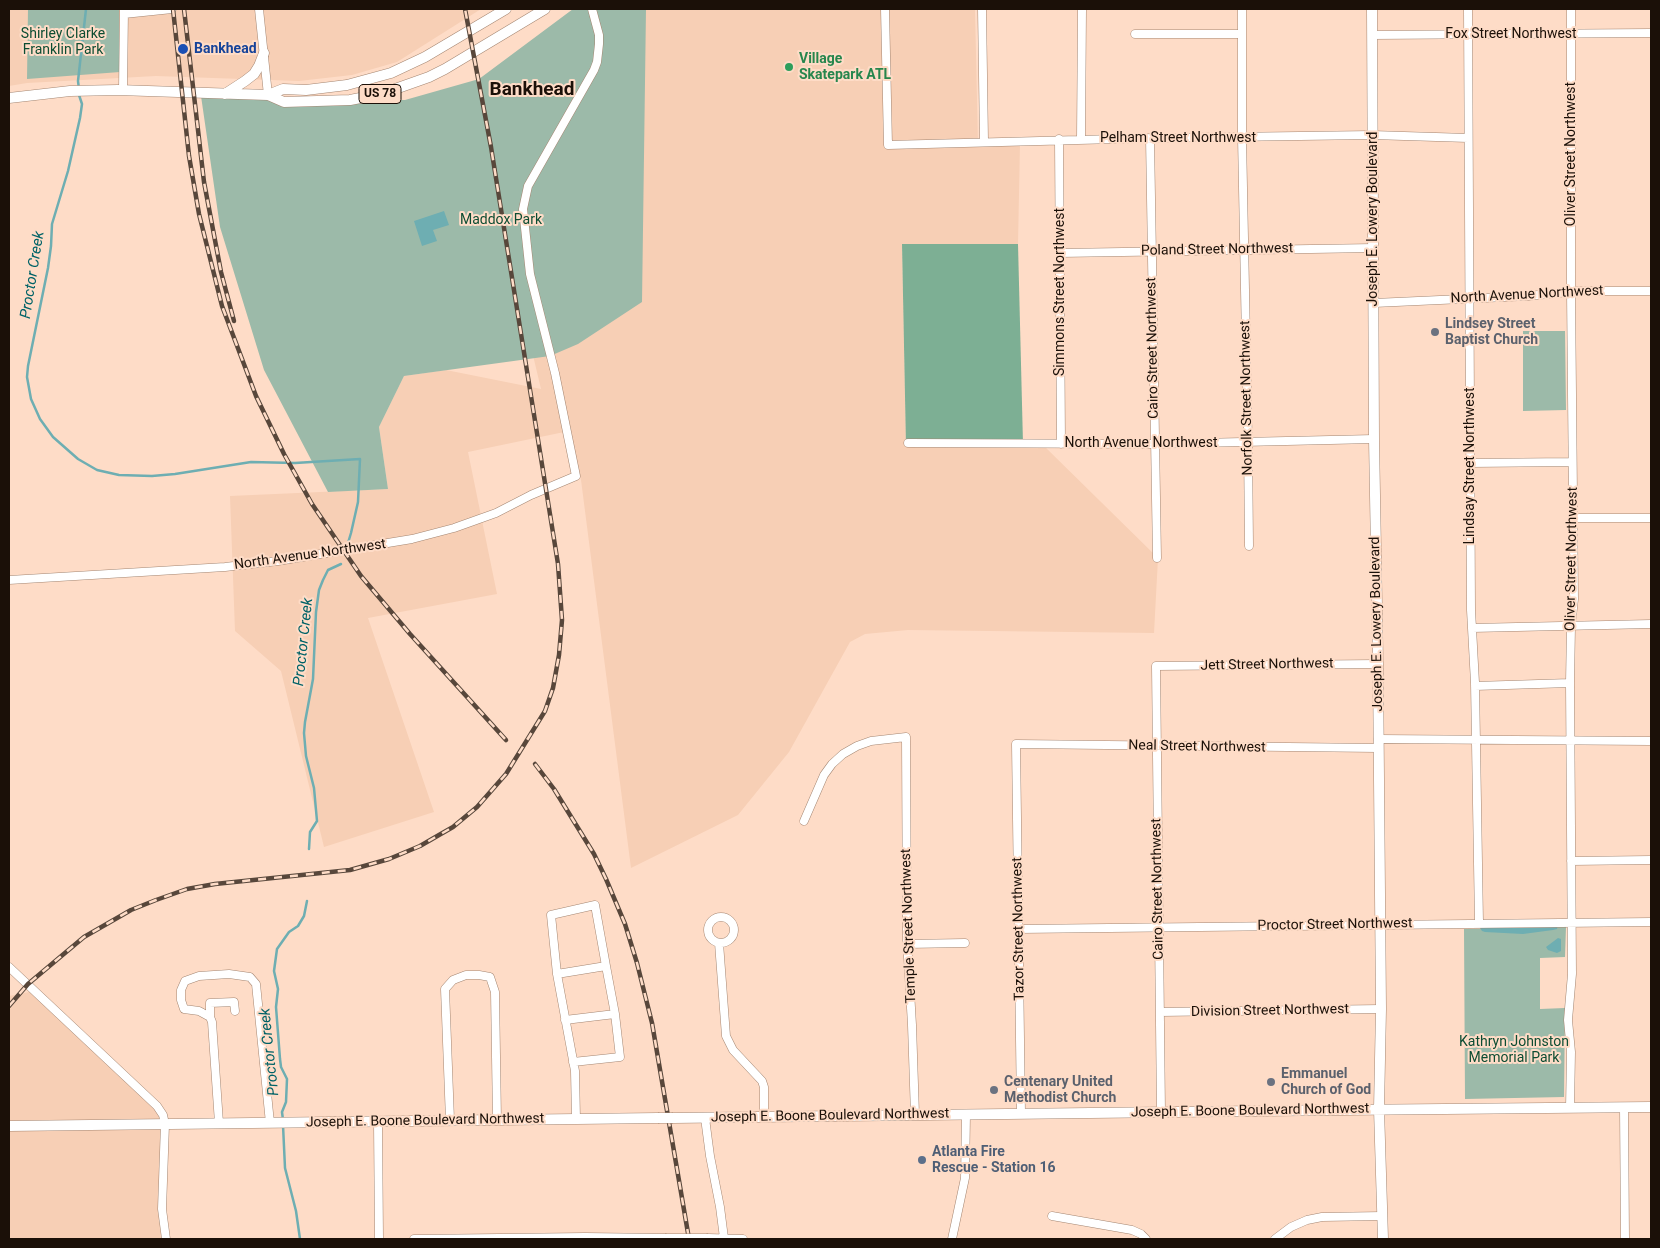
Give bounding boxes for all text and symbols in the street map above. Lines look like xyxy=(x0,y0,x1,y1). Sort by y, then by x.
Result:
park label: Shirley Clarke Franklin Park xyxy=(21,26,105,58)
street label: Fox Street Northwest xyxy=(1445,26,1577,42)
place label: Bankhead xyxy=(194,41,257,57)
marker: Bankhead xyxy=(176,42,190,56)
place label: Village Skatepark ATL xyxy=(799,51,891,84)
marker: Village Skatepark ATL xyxy=(783,61,795,73)
district label: Bankhead xyxy=(490,79,574,101)
street label: Oliver Street Northwest xyxy=(1563,82,1579,226)
road number: US 78 xyxy=(359,85,401,104)
street label: Pelham Street Northwest xyxy=(1100,130,1256,146)
street label: Joseph E. Lowery Boulevard xyxy=(1365,132,1381,306)
street label: Simmons Street Northwest xyxy=(1052,208,1068,376)
park label: Maddox Park xyxy=(460,212,542,228)
water label: Proctor Creek xyxy=(17,230,49,320)
street label: Poland Street Northwest xyxy=(1141,240,1293,260)
street label: Cairo Street Northwest xyxy=(1143,277,1163,419)
street label: North Avenue Northwest xyxy=(1450,283,1604,307)
place label: Lindsey Street Baptist Church xyxy=(1445,316,1538,348)
street label: Norfolk Street Northwest xyxy=(1237,320,1257,476)
marker: Lindsey Street Baptist Church xyxy=(1429,326,1441,338)
street label: Lindsay Street Northwest xyxy=(1462,388,1478,544)
street label: North Avenue Northwest xyxy=(1064,435,1218,451)
street label: Oliver Street Northwest xyxy=(1562,487,1582,631)
street label: North Avenue Northwest xyxy=(233,536,387,574)
street label: Joseph E. Lowery Boulevard xyxy=(1367,536,1387,712)
water label: Proctor Creek xyxy=(290,597,318,687)
street label: Jett Street Northwest xyxy=(1200,655,1334,675)
street label: Neal Street Northwest xyxy=(1128,737,1266,757)
street label: Cairo Street Northwest xyxy=(1148,818,1168,960)
street label: Temple Street Northwest xyxy=(898,848,920,1004)
street label: Tazor Street Northwest xyxy=(1009,857,1029,1001)
street label: Proctor Street Northwest xyxy=(1257,915,1413,935)
street label: Division Street Northwest xyxy=(1191,1001,1349,1021)
water label: Proctor Creek xyxy=(256,1007,284,1097)
park label: Kathryn Johnston Memorial Park xyxy=(1459,1034,1569,1066)
place label: Emmanuel Church of God xyxy=(1281,1066,1371,1098)
place label: Centenary United Methodist Church xyxy=(1004,1074,1116,1106)
marker: Emmanuel Church of God xyxy=(1265,1076,1277,1088)
marker: Centenary United Methodist Church xyxy=(988,1084,1000,1096)
street label: Joseph E. Boone Boulevard Northwest xyxy=(1131,1101,1369,1121)
street label: Joseph E. Boone Boulevard Northwest xyxy=(711,1106,949,1126)
street label: Joseph E. Boone Boulevard Northwest xyxy=(306,1111,544,1131)
place label: Atlanta Fire Rescue - Station 16 xyxy=(932,1144,1055,1176)
marker: Atlanta Fire Rescue - Station 16 xyxy=(916,1154,928,1166)

